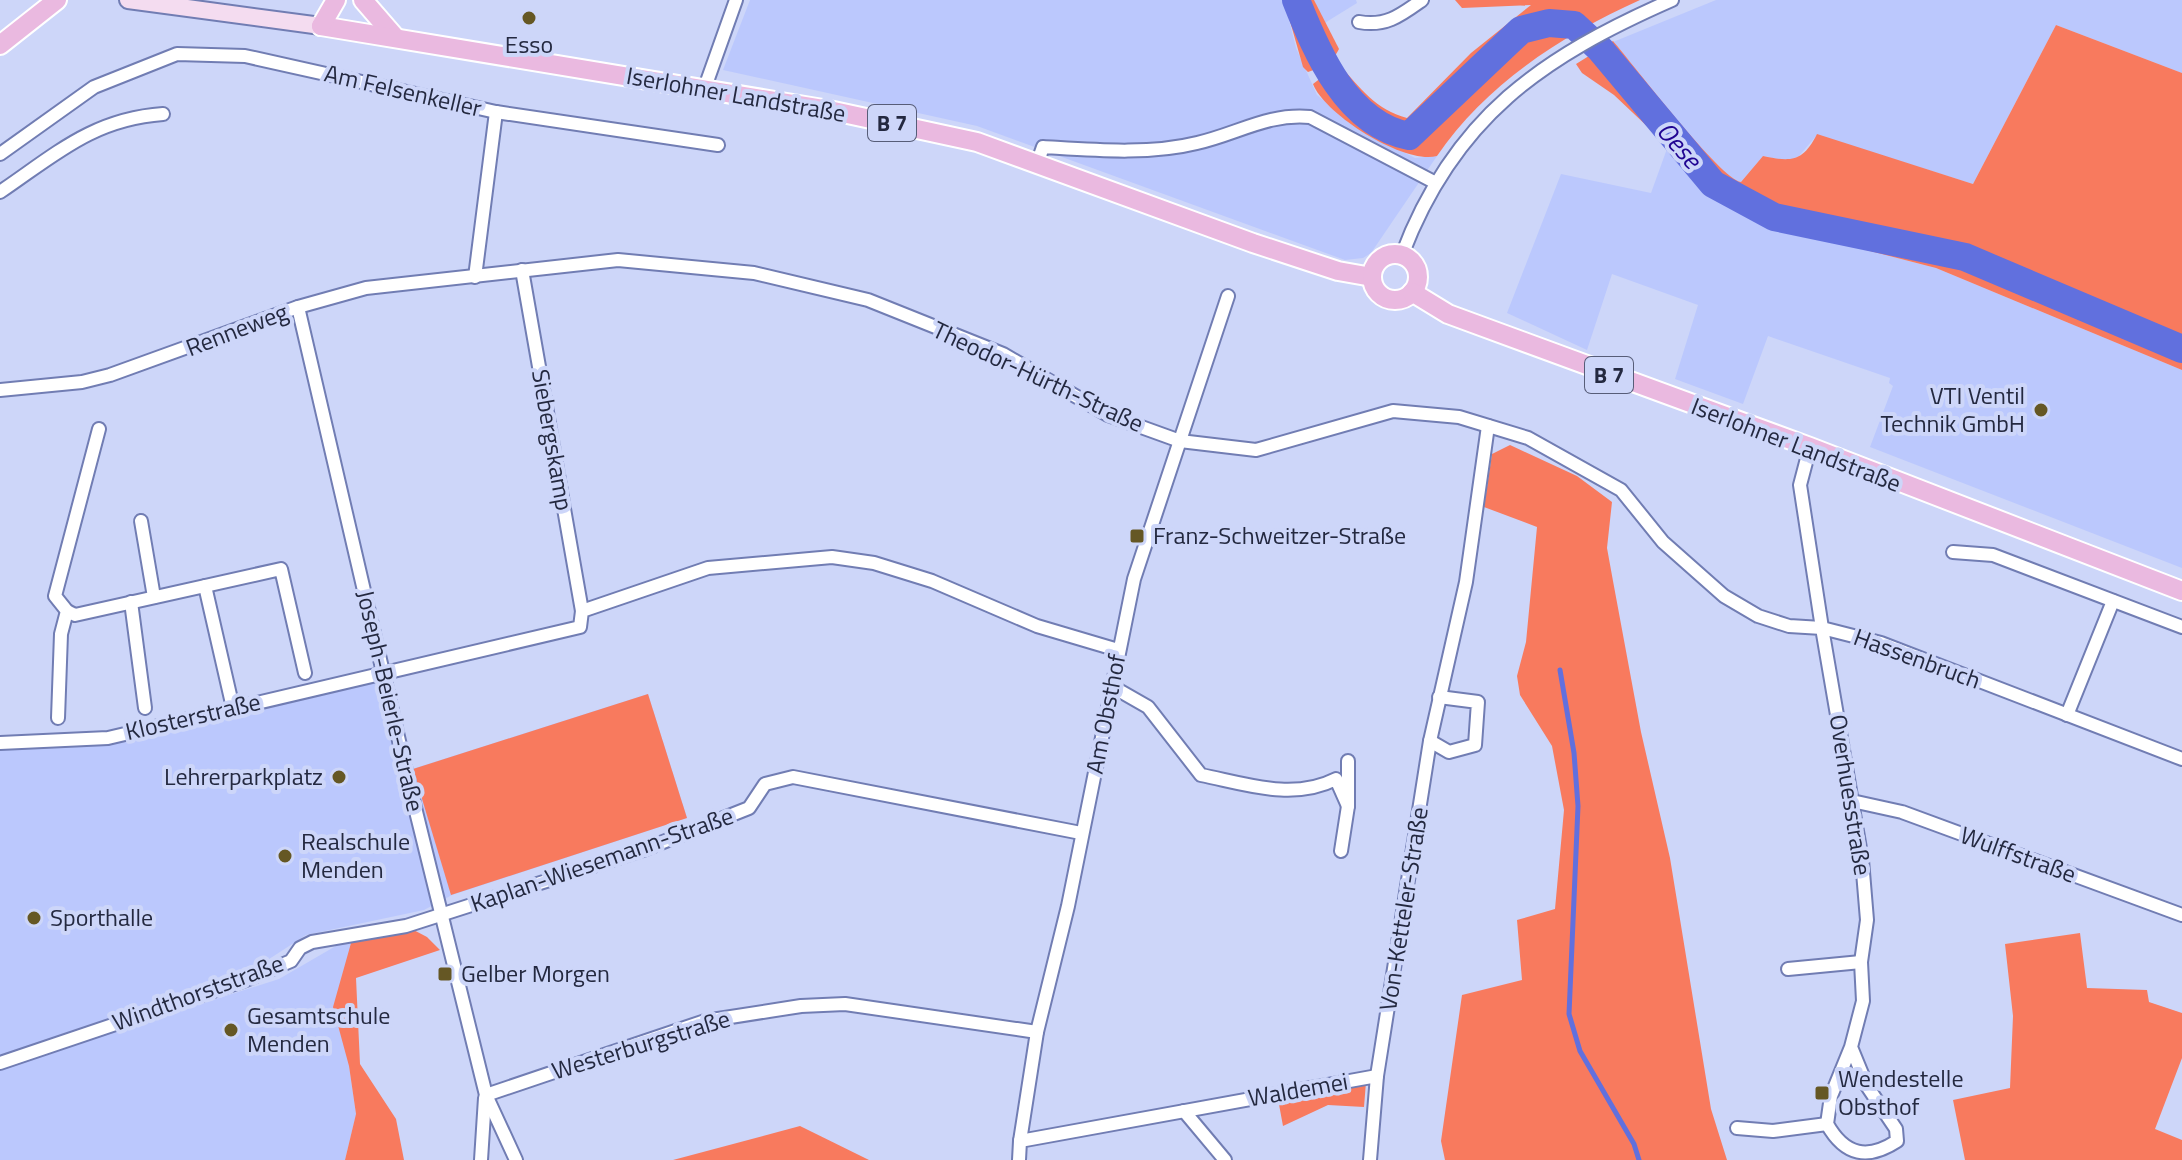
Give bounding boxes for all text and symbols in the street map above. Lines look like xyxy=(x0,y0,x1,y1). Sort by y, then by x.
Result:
marker: Esso xyxy=(520,9,538,27)
place label: Esso xyxy=(505,26,553,62)
street label: Am Felsenkeller xyxy=(321,54,485,126)
street label: Iserlohner Landstraße xyxy=(624,57,849,131)
road number: B 7 xyxy=(868,105,916,141)
water label: Oese xyxy=(1648,112,1712,178)
street label: Renneweg xyxy=(180,293,293,365)
street label: Theodor-Hürth-Straße xyxy=(927,311,1150,441)
road number: B 7 xyxy=(1585,357,1633,393)
street label: Siebergskamp xyxy=(523,366,583,513)
place label: VTI Ventil Technik GmbH xyxy=(1881,377,2025,441)
street label: Iserlohner Landstraße xyxy=(1686,387,1906,501)
marker: VTI Ventil Technik GmbH xyxy=(2032,401,2050,419)
place label: Franz-Schweitzer-Straße xyxy=(1153,517,1406,553)
marker: Franz-Schweitzer-Straße xyxy=(1128,527,1146,545)
street label: Joseph-Beierle-Straße xyxy=(348,586,434,815)
street label: Hassenbruch xyxy=(1849,618,1986,698)
street label: Am Obsthof xyxy=(1076,651,1134,777)
street label: Klosterstraße xyxy=(122,683,264,749)
street label: Overhuesstraße xyxy=(1821,712,1881,878)
place label: Lehrerparkplatz xyxy=(164,758,323,794)
marker: Lehrerparkplatz xyxy=(330,768,348,786)
street label: Kaplan-Wiesemann-Straße xyxy=(465,797,738,921)
street label: Von-Ketteler-Straße xyxy=(1369,804,1437,1013)
street label: Wulffstraße xyxy=(1955,816,2081,892)
place label: Realschule Menden xyxy=(301,823,410,887)
marker: Realschule Menden xyxy=(276,847,294,865)
place label: Sporthalle xyxy=(50,899,153,935)
marker: Sporthalle xyxy=(25,909,43,927)
street label: Windthorststraße xyxy=(107,944,288,1040)
place label: Gelber Morgen xyxy=(461,955,610,991)
marker: Gelber Morgen xyxy=(436,965,454,983)
place label: Gesamtschule Menden xyxy=(247,997,390,1061)
street label: Westerburgstraße xyxy=(547,1000,734,1088)
marker: Gesamtschule Menden xyxy=(222,1021,240,1039)
place label: Wendestelle Obsthof xyxy=(1838,1060,1964,1124)
street label: Waldemei xyxy=(1245,1063,1351,1115)
marker: Wendestelle Obsthof xyxy=(1813,1084,1831,1102)

